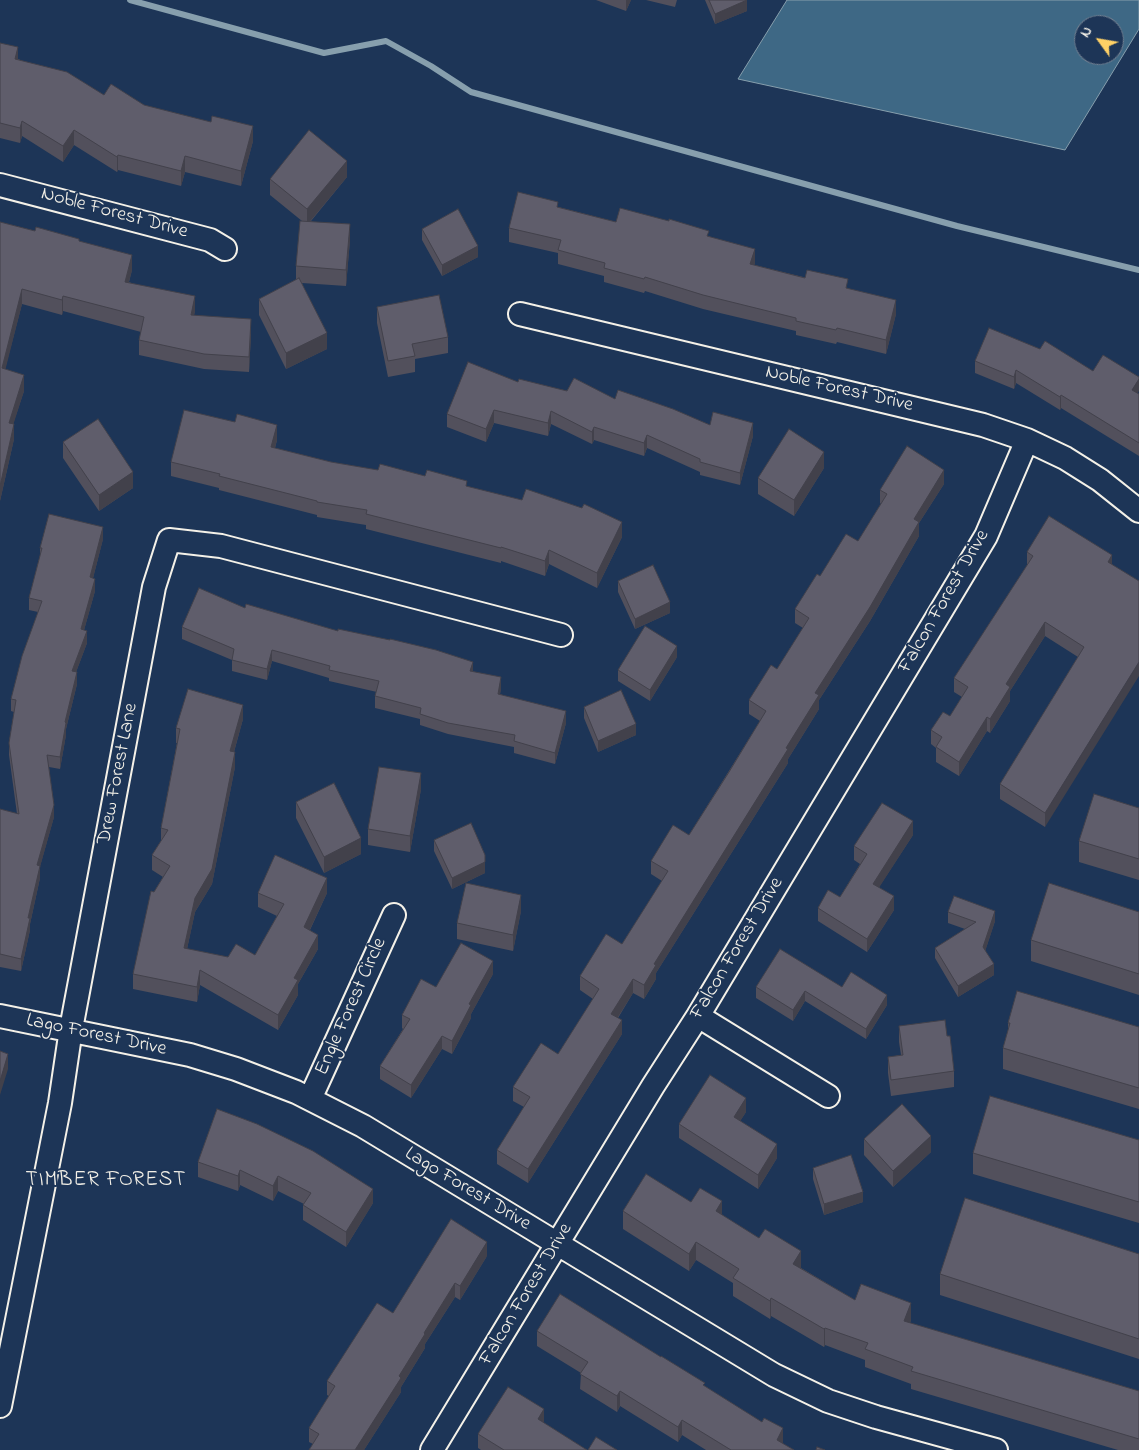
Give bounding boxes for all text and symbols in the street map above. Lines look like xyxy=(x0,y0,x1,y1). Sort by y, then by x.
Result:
north arrow xyxy=(1074,15,1124,65)
text: N xyxy=(1075,23,1098,42)
street label: Noble Forest Drive xyxy=(38,183,190,245)
street label: Noble Forest Drive xyxy=(763,361,915,419)
street label: Falcon Forest Drive xyxy=(894,526,996,678)
street label: Drew Forest Lane xyxy=(94,701,144,847)
street label: Falcon Forest Drive xyxy=(686,874,790,1024)
street label: Engle Forest Circle xyxy=(311,934,393,1080)
street label: Lago Forest Drive xyxy=(24,1009,168,1063)
street label: Lago Forest Drive xyxy=(400,1143,534,1237)
district label: TIMBER FOREST xyxy=(24,1169,188,1195)
street label: Falcon Forest Drive xyxy=(475,1220,579,1370)

